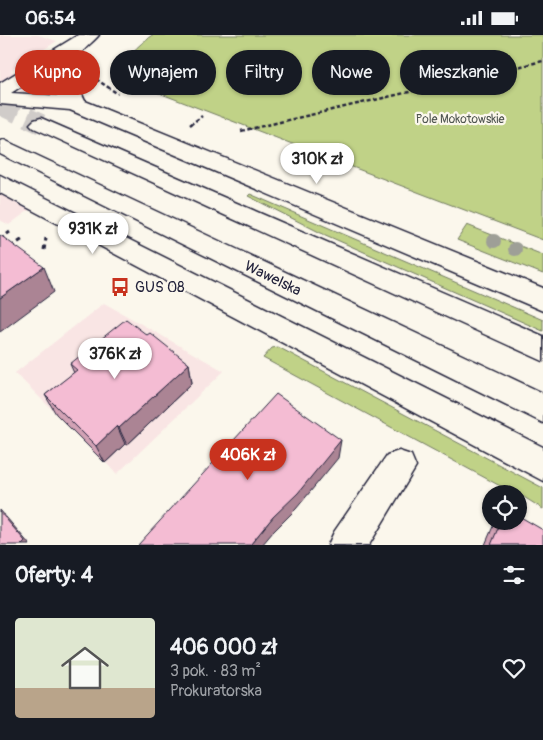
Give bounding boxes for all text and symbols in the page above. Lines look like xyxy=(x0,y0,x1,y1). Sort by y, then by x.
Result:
text: 06:54 xyxy=(25,6,75,30)
chip: Kupno xyxy=(15,50,100,95)
chip: Wynajem xyxy=(110,50,216,95)
chip: Filtry xyxy=(226,50,302,95)
chip: Nowe xyxy=(312,50,390,95)
chip: Mieszkanie xyxy=(400,50,517,95)
park label: Pole Mokotowskie xyxy=(416,112,504,127)
pin: 310K zł xyxy=(271,143,363,185)
text: 310K zł xyxy=(291,149,343,169)
pin: 931K zł xyxy=(47,213,139,255)
text: 931K zł xyxy=(69,219,117,239)
street label: Wawelska xyxy=(241,257,304,300)
bus stop icon: GUS 08 xyxy=(109,276,131,298)
place label: GUS 08 xyxy=(135,278,185,297)
pin: 376K zł xyxy=(69,337,161,380)
text: 376K zł xyxy=(89,344,141,364)
pin: 406K zł xyxy=(202,439,294,481)
text: 406K zł xyxy=(221,445,275,465)
map controls xyxy=(482,485,527,530)
button: locate xyxy=(482,485,527,530)
icon: filters xyxy=(500,561,528,589)
text: Oferty: 4 xyxy=(15,562,93,589)
text: 406 000 zł xyxy=(170,634,277,661)
icon: home xyxy=(55,638,115,698)
icon: heart xyxy=(500,654,528,682)
text: 3 pok. · 83 m² xyxy=(170,661,261,681)
text: Prokuratorska xyxy=(170,681,262,701)

